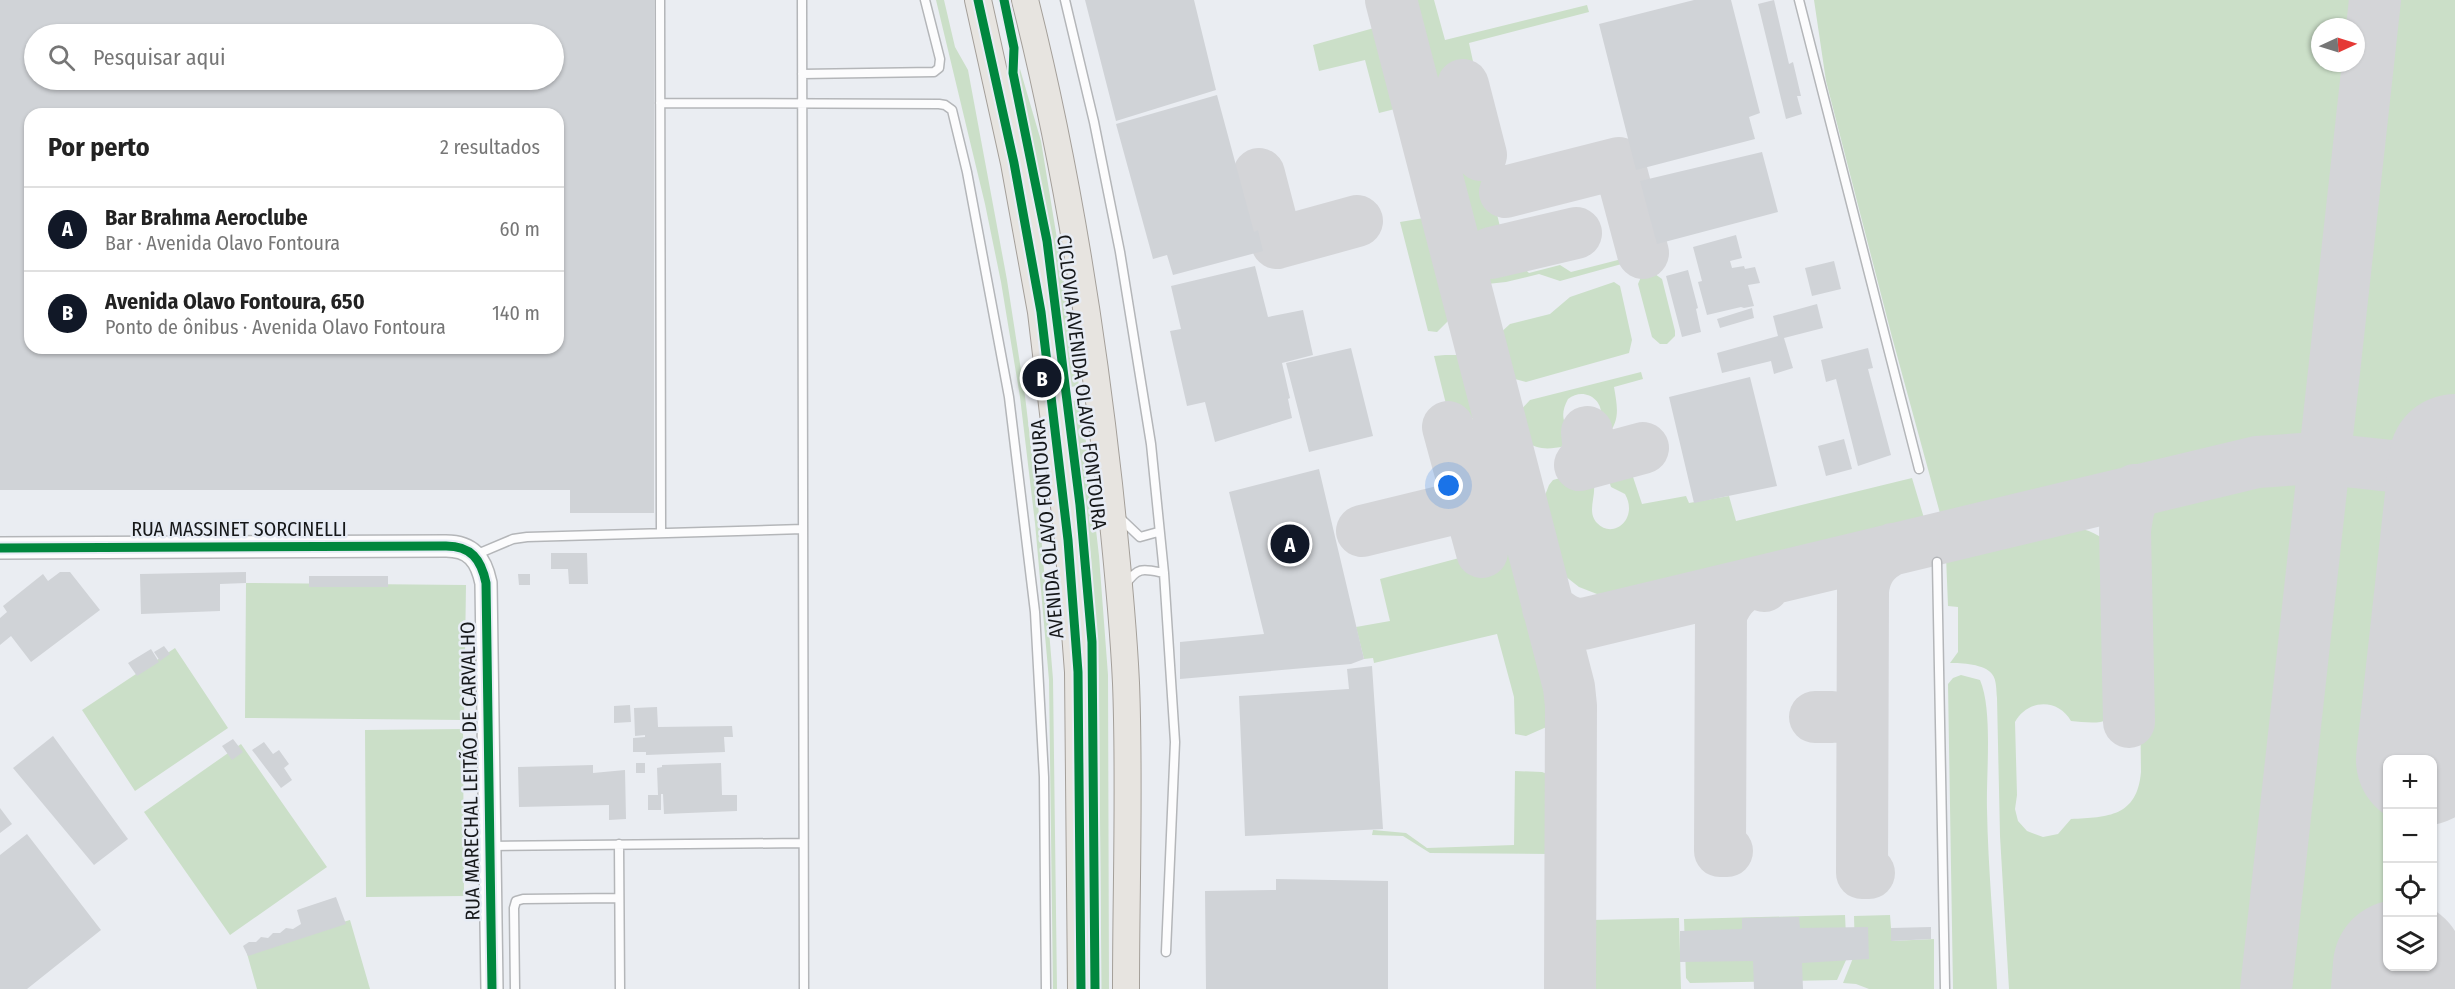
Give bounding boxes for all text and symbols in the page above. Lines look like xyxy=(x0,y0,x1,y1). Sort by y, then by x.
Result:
north arrow xyxy=(2311,18,2365,72)
search box xyxy=(24,24,564,90)
icon: search xyxy=(45,41,78,74)
text: Pesquisar aqui xyxy=(93,44,225,71)
text: Por perto xyxy=(48,132,150,163)
text: 2 resultados xyxy=(440,135,540,159)
text: Bar Brahma Aeroclube xyxy=(105,204,308,231)
text: A xyxy=(62,217,73,241)
text: 60 m xyxy=(500,217,540,241)
text: Bar · Avenida Olavo Fontoura xyxy=(105,231,340,255)
street label: CICLOVIA AVENIDA OLAVO FONTOURA xyxy=(1052,233,1112,531)
text: Avenida Olavo Fontoura, 650 xyxy=(105,288,365,315)
text: B xyxy=(62,301,73,325)
text: 140 m xyxy=(492,301,540,325)
text: Ponto de ônibus · Avenida Olavo Fontoura xyxy=(105,315,446,339)
pin: B xyxy=(1022,356,1062,400)
street label: AVENIDA OLAVO FONTOURA xyxy=(1025,418,1069,640)
your location xyxy=(1434,471,1463,500)
street label: RUA MASSINET SORCINELLI xyxy=(131,517,347,541)
pin: A xyxy=(1270,522,1310,566)
street label: RUA MARECHAL LEITÃO DE CARVALHO xyxy=(455,621,485,921)
map controls xyxy=(2383,755,2437,971)
button: + xyxy=(2383,755,2437,809)
button: − xyxy=(2383,809,2437,863)
button: locate xyxy=(2383,863,2437,917)
button: layers xyxy=(2383,917,2437,971)

